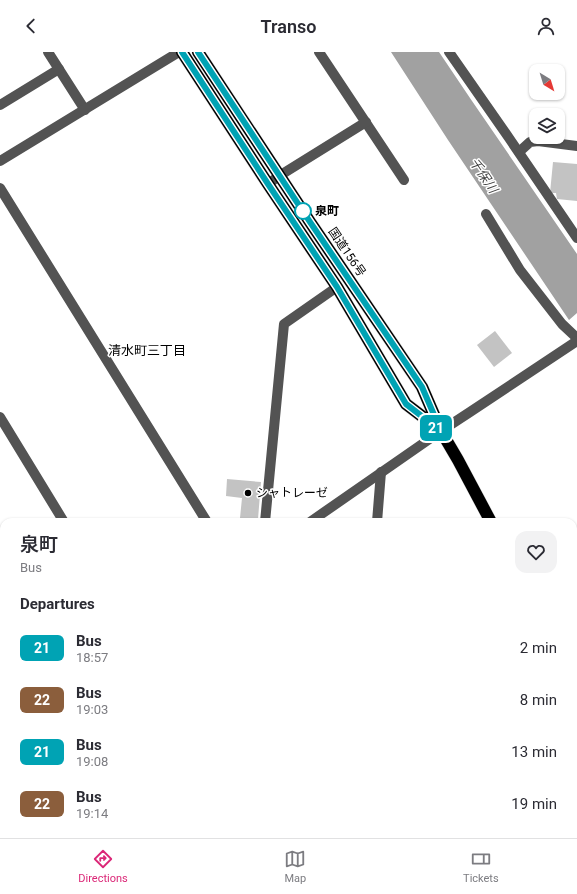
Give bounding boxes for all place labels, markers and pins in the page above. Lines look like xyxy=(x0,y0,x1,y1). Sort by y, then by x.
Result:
marker: 泉町 xyxy=(294,202,312,220)
place label: 泉町 xyxy=(315,204,339,218)
place label: シャトレーゼ xyxy=(256,486,328,500)
marker: シャトレーゼ xyxy=(243,488,253,498)

